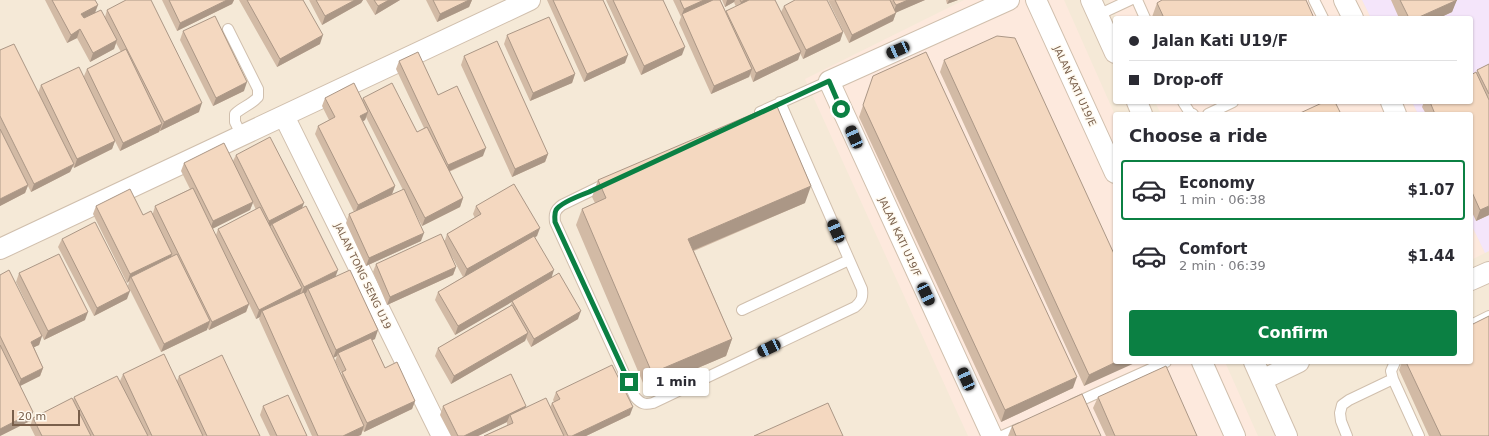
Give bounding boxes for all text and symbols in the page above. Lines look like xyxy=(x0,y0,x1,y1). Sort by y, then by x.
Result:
text: Jalan Kati U19/F xyxy=(1153,32,1288,50)
car xyxy=(885,40,911,60)
street label: JALAN KATI U19/E xyxy=(1051,43,1098,128)
text: Drop-off xyxy=(1153,71,1223,89)
route start xyxy=(832,100,850,118)
car xyxy=(844,124,864,150)
text: Choose a ride xyxy=(1129,125,1268,146)
icon: car xyxy=(1131,172,1167,208)
text: Economy xyxy=(1179,174,1255,192)
text: $1.07 xyxy=(1408,181,1455,199)
text: 1 min · 06:38 xyxy=(1179,192,1266,207)
street label: JALAN KATI U19/F xyxy=(876,194,923,279)
car xyxy=(826,218,846,244)
street label: JALAN TONG SENG U19 xyxy=(332,220,393,331)
icon: car xyxy=(1131,238,1167,274)
text: Comfort xyxy=(1179,240,1247,258)
text: $1.44 xyxy=(1408,247,1455,265)
text: 2 min · 06:39 xyxy=(1179,258,1266,273)
car xyxy=(915,281,937,307)
button: Confirm xyxy=(1129,310,1457,356)
car xyxy=(756,337,782,359)
car xyxy=(956,366,976,392)
callout: 1 min xyxy=(643,368,709,396)
route end xyxy=(620,373,638,391)
text: 1 min xyxy=(656,374,696,389)
scale bar xyxy=(12,408,80,427)
text: 20 m xyxy=(18,410,46,423)

